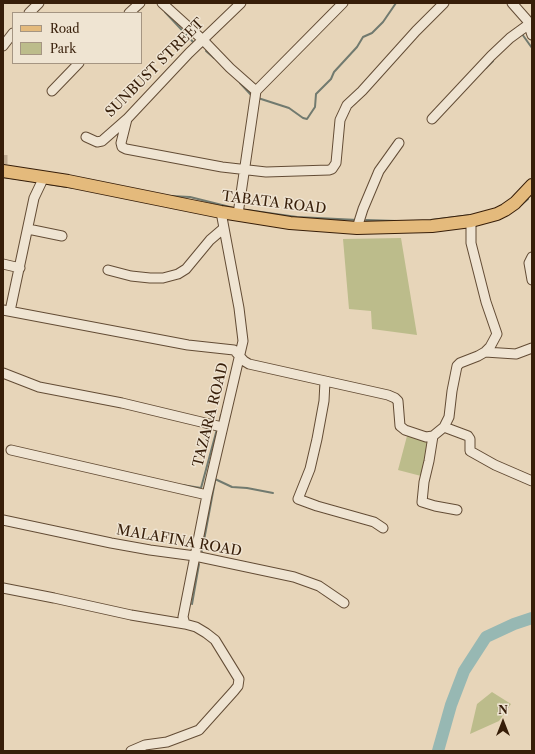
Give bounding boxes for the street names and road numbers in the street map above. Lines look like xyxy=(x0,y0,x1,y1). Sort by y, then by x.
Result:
street label: SUNBUST STREET xyxy=(102,15,208,121)
street label: TABATA ROAD xyxy=(221,188,327,218)
street label: TAZARA ROAD xyxy=(190,361,232,469)
street label: MALAFINA ROAD xyxy=(115,522,243,560)

